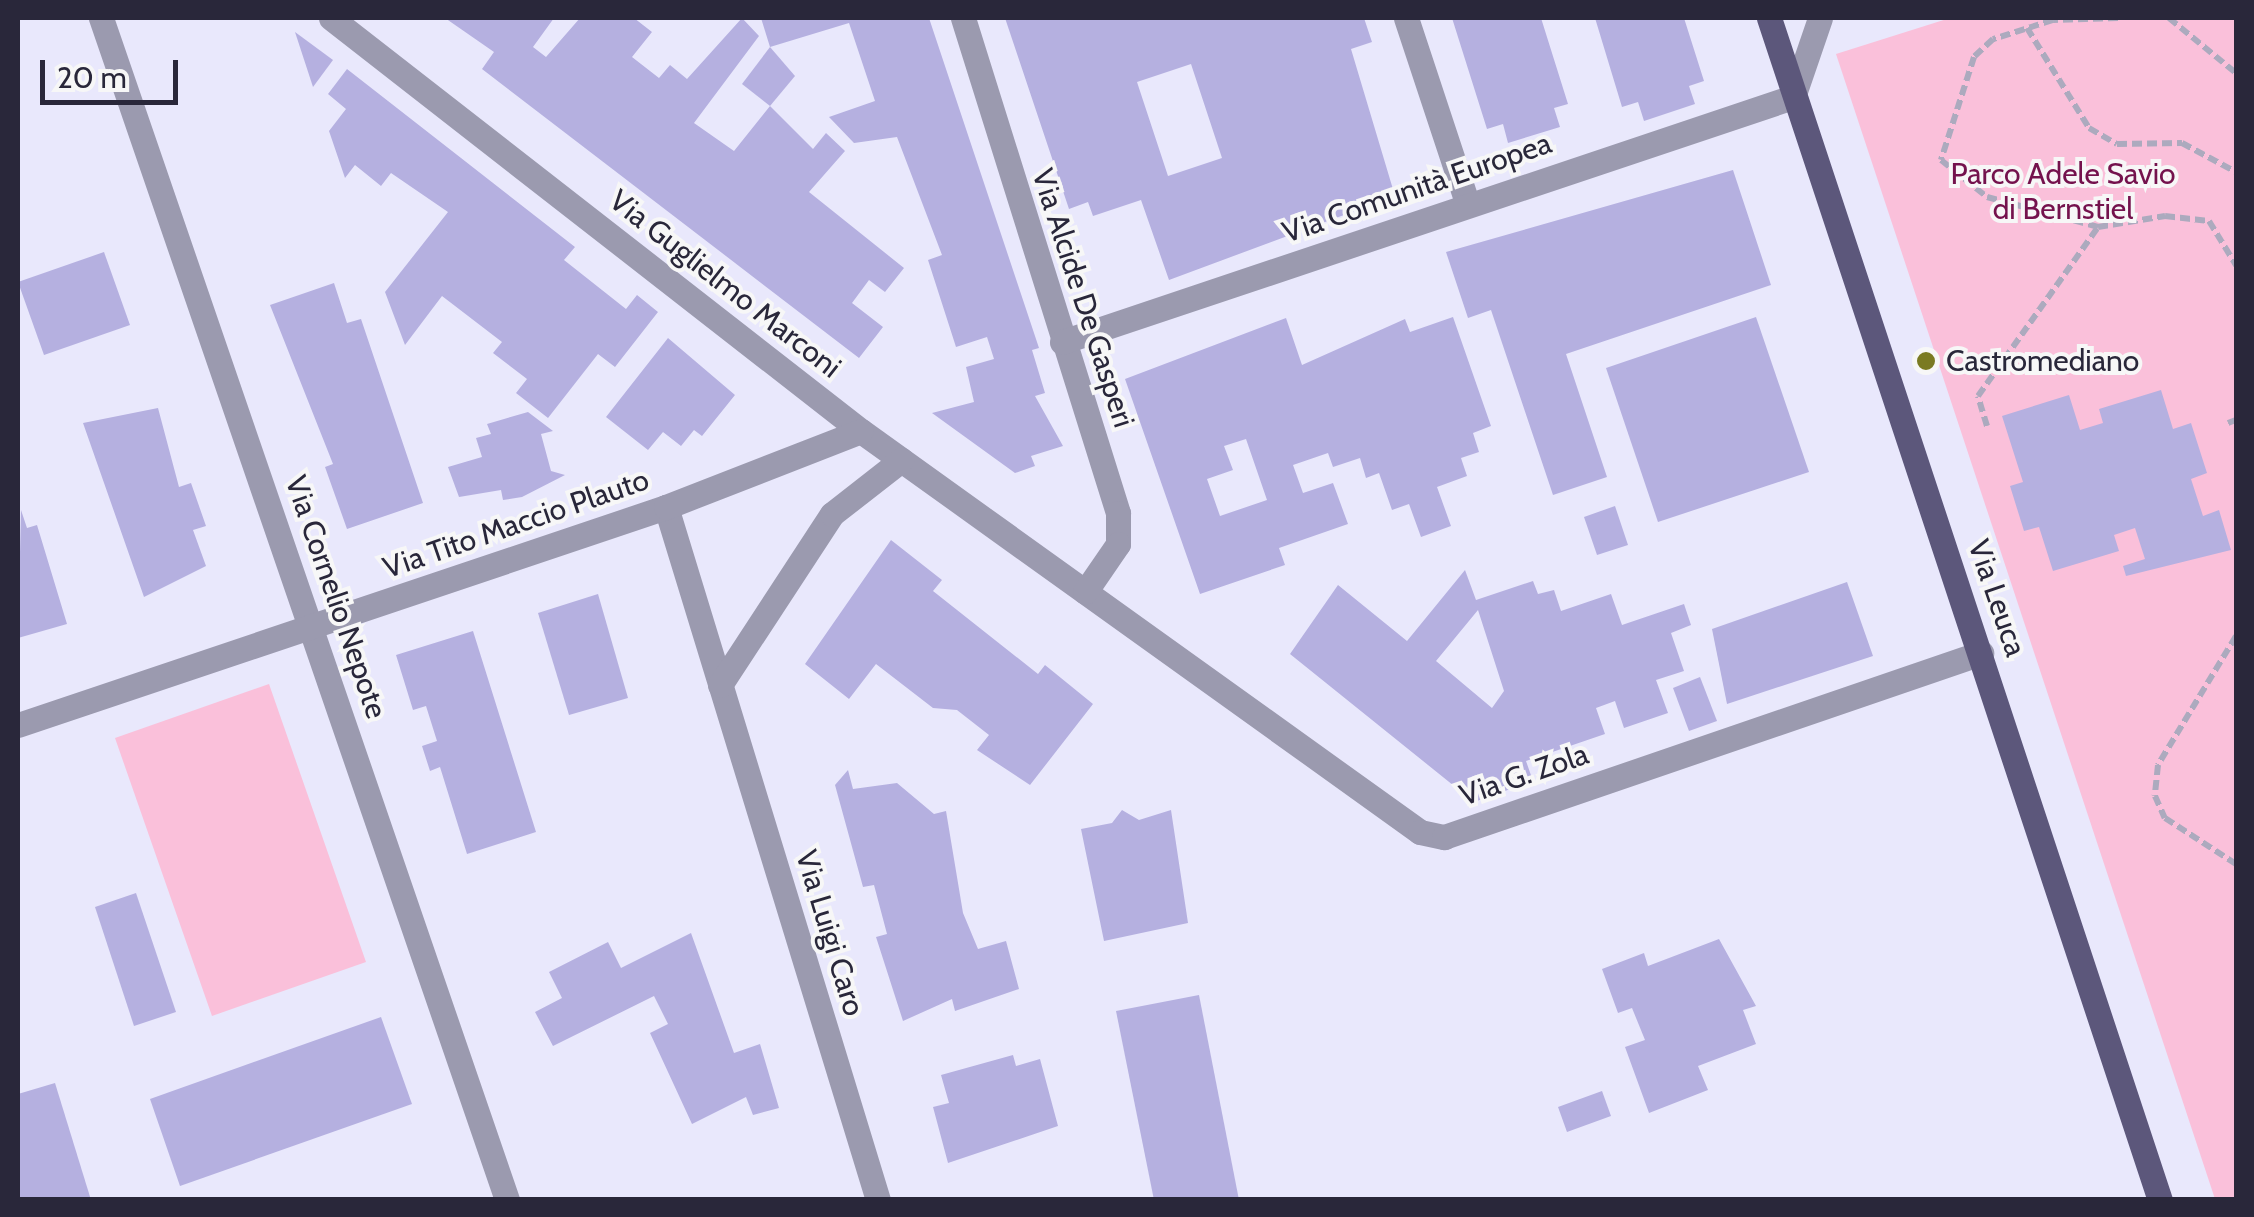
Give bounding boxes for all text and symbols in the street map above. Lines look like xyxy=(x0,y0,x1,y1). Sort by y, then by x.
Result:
scale bar xyxy=(45,40,182,102)
text: 20 m xyxy=(57,59,127,96)
street label: Via Comunità Europea xyxy=(1278,125,1556,251)
park label: Parco Adele Savio di Bernstiel xyxy=(1950,156,2176,226)
street label: Via Alcide De Gasperi xyxy=(1024,164,1142,432)
street label: Via Guglielmo Marconi xyxy=(602,182,848,386)
place label: Castromediano xyxy=(1946,343,2139,379)
marker: Castromediano xyxy=(1915,350,1937,372)
street label: Via Tito Maccio Plauto xyxy=(379,462,653,586)
street label: Via Cornelio Nepote xyxy=(278,471,394,723)
street label: Via Leuca xyxy=(1960,535,2034,661)
street label: Via G. Zola xyxy=(1455,736,1593,814)
street label: Via Luigi Caro xyxy=(788,846,872,1020)

